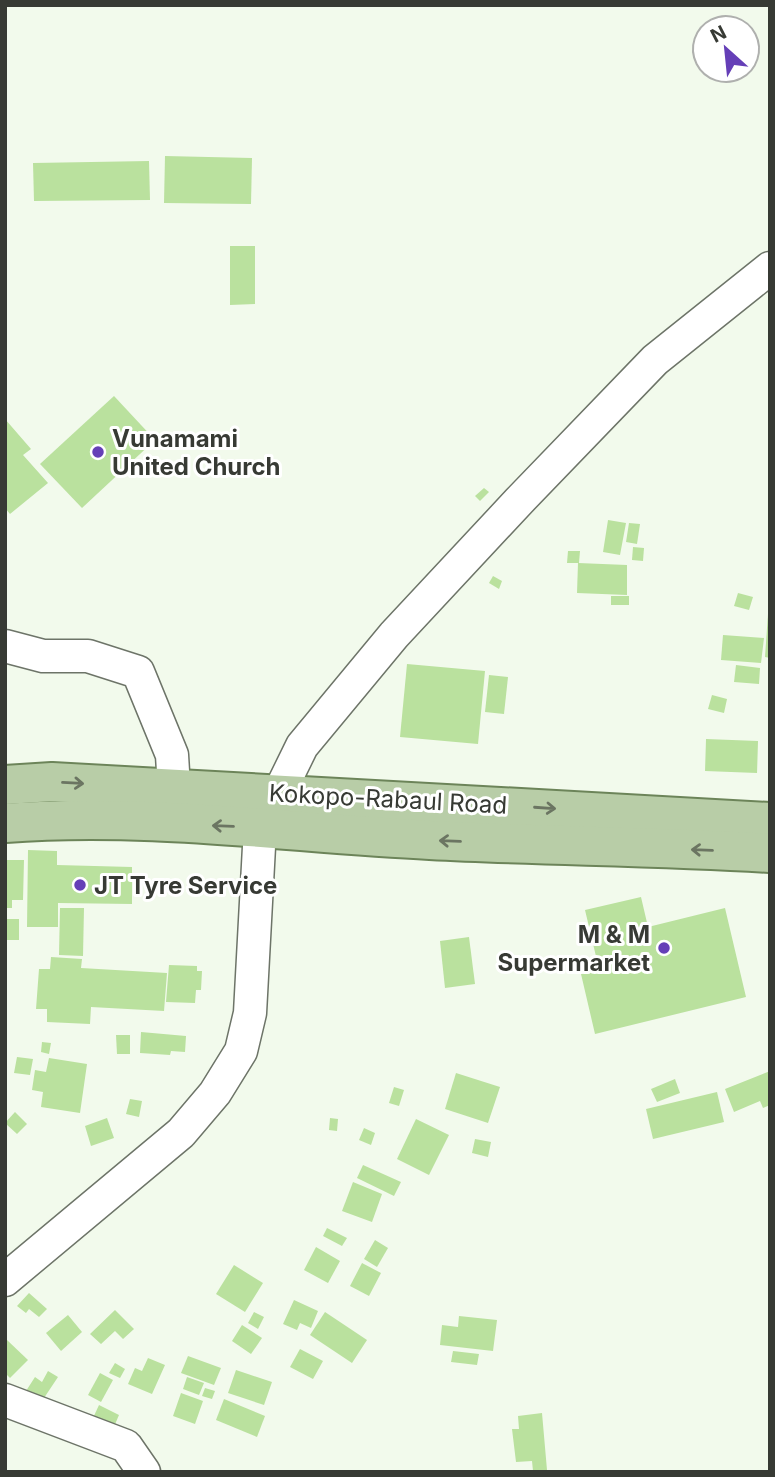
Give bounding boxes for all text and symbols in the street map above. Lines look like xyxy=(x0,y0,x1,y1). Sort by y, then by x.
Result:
north arrow xyxy=(691,14,761,84)
text: N xyxy=(707,21,730,48)
place label: Vunamami United Church xyxy=(112,424,281,481)
marker: Vunamami United Church xyxy=(90,444,106,460)
one-way arrow xyxy=(62,777,84,790)
street label: Kokopo-Rabaul Road xyxy=(268,778,508,820)
one-way arrow xyxy=(533,802,556,815)
one-way arrow xyxy=(212,820,235,833)
one-way arrow xyxy=(438,835,461,848)
one-way arrow xyxy=(690,844,713,857)
place label: JT Tyre Service xyxy=(94,871,277,900)
marker: JT Tyre Service xyxy=(72,877,88,893)
place label: M & M Supermarket xyxy=(498,920,650,977)
marker: M & M Supermarket xyxy=(656,940,672,956)

